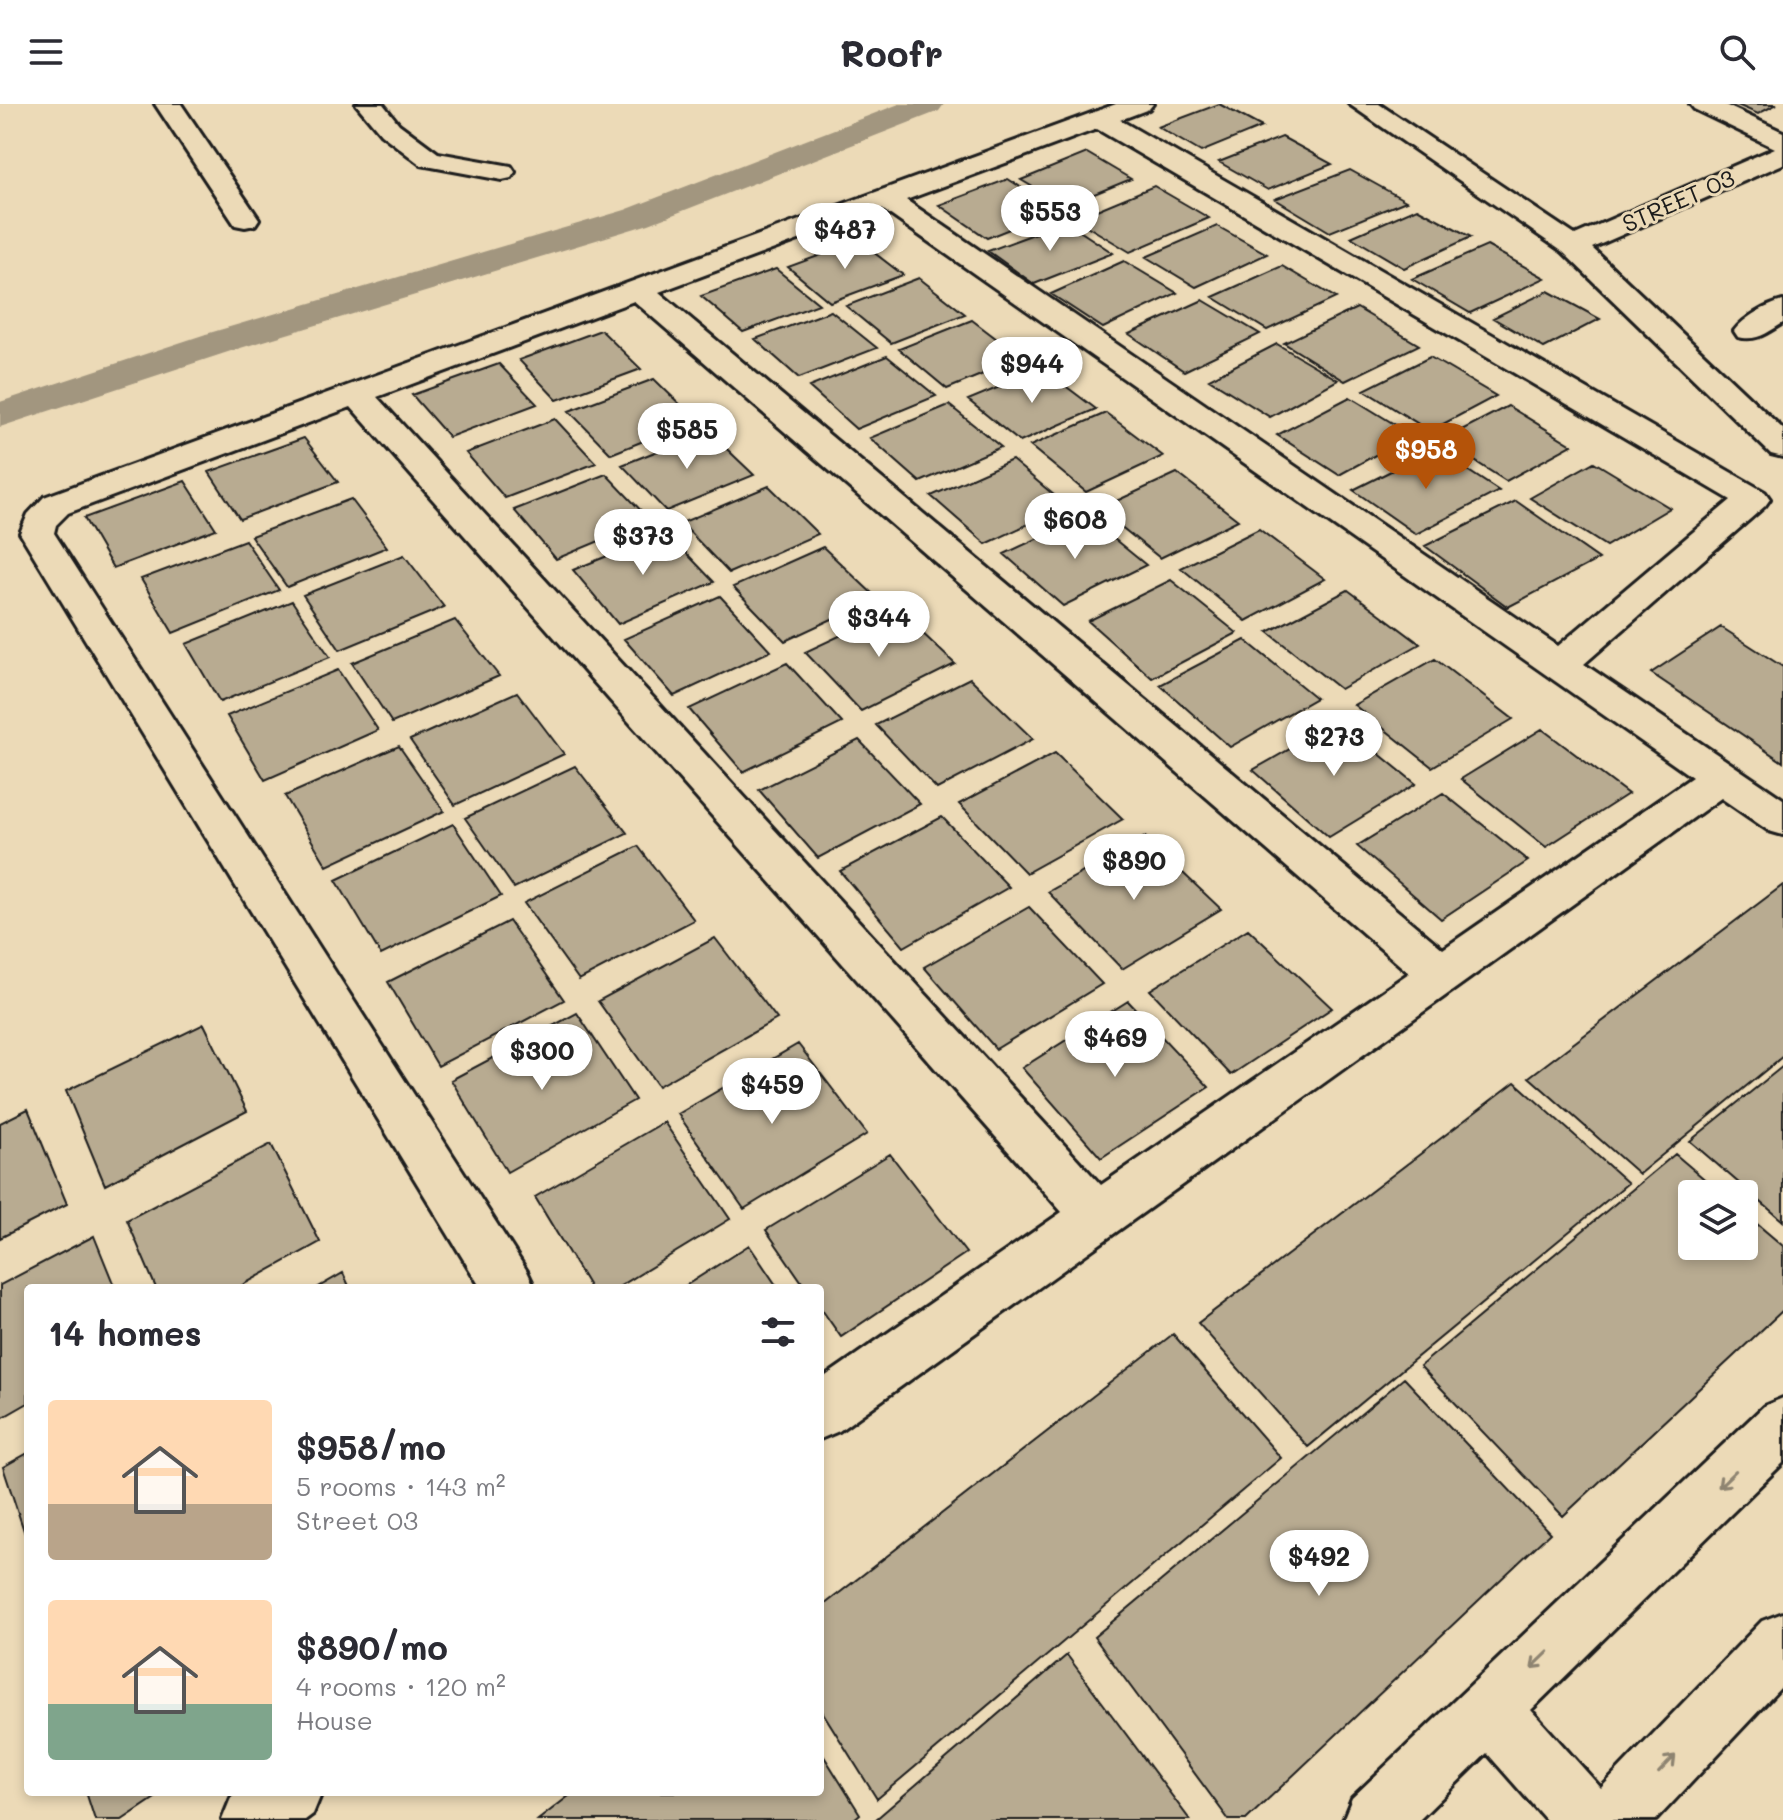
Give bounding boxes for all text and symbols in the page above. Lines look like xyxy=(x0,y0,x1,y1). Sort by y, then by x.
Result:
text: Roofr xyxy=(840,29,943,76)
icon: menu xyxy=(24,30,68,74)
icon: search xyxy=(1715,30,1759,74)
street label: STREET 03 xyxy=(1617,161,1739,239)
pin: $553 xyxy=(1003,185,1097,253)
text: $553 xyxy=(1019,194,1081,228)
pin: $487 xyxy=(798,203,892,271)
text: $487 xyxy=(813,212,877,246)
pin: $944 xyxy=(985,337,1079,405)
text: $944 xyxy=(1000,346,1064,380)
pin: $585 xyxy=(640,403,734,471)
text: $585 xyxy=(656,412,718,446)
pin: $958 xyxy=(1379,423,1473,491)
text: $958 xyxy=(1395,432,1458,466)
pin: $608 xyxy=(1028,493,1122,561)
text: $608 xyxy=(1043,502,1107,536)
pin: $373 xyxy=(596,509,690,577)
text: $373 xyxy=(612,518,674,552)
pin: $344 xyxy=(832,591,926,659)
text: $344 xyxy=(847,600,911,634)
pin: $273 xyxy=(1287,710,1381,778)
text: $273 xyxy=(1304,719,1364,753)
pin: $890 xyxy=(1087,834,1181,902)
text: $890 xyxy=(1102,843,1166,877)
pin: $469 xyxy=(1068,1011,1162,1079)
text: $469 xyxy=(1083,1020,1147,1054)
pin: $300 xyxy=(495,1024,589,1092)
text: $300 xyxy=(509,1033,575,1067)
pin: $459 xyxy=(725,1058,819,1126)
text: $459 xyxy=(740,1067,804,1101)
map controls xyxy=(1678,1180,1758,1260)
button: layers xyxy=(1678,1180,1758,1260)
text: 14 homes xyxy=(48,1310,202,1355)
icon: filters xyxy=(756,1310,800,1354)
text: $958/mo xyxy=(296,1424,446,1469)
icon: home xyxy=(112,1432,208,1528)
text: 5 rooms · 143 m² xyxy=(296,1469,506,1503)
one-way arrow xyxy=(1718,1469,1737,1488)
text: Street 03 xyxy=(296,1503,418,1537)
pin: $492 xyxy=(1272,1530,1366,1598)
text: $492 xyxy=(1288,1539,1350,1573)
text: $890/mo xyxy=(296,1624,448,1669)
icon: home xyxy=(112,1632,208,1728)
one-way arrow xyxy=(1530,1650,1550,1669)
text: 4 rooms · 120 m² xyxy=(296,1669,506,1703)
text: House xyxy=(296,1703,373,1737)
one-way arrow xyxy=(1657,1754,1675,1774)

